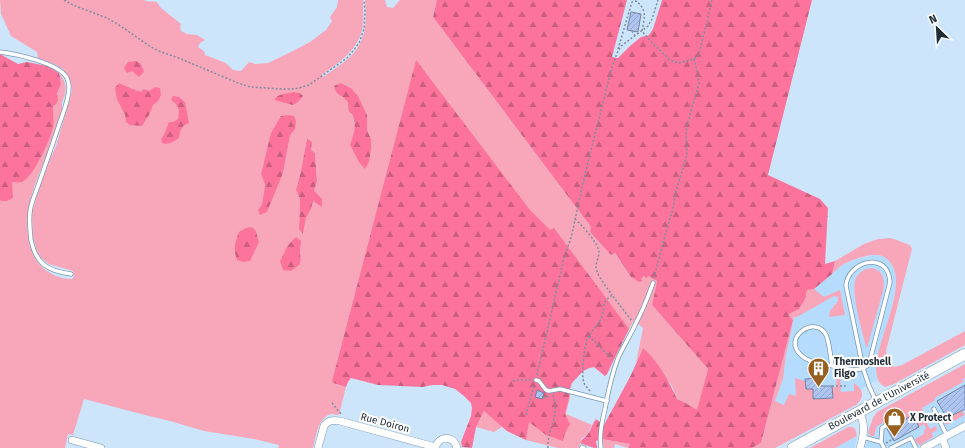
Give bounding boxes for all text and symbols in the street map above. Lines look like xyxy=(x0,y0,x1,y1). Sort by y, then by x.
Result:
north arrow xyxy=(917,8,957,48)
text: N xyxy=(927,12,939,27)
building icon: Thermoshell Filgo xyxy=(806,355,832,388)
place label: Thermoshell Filgo xyxy=(834,356,891,380)
street label: Boulevard de l'Université xyxy=(826,369,932,433)
shop icon: X Protect xyxy=(882,405,908,438)
street label: Rue Doiron xyxy=(359,411,411,435)
place label: X Protect xyxy=(909,412,952,424)

